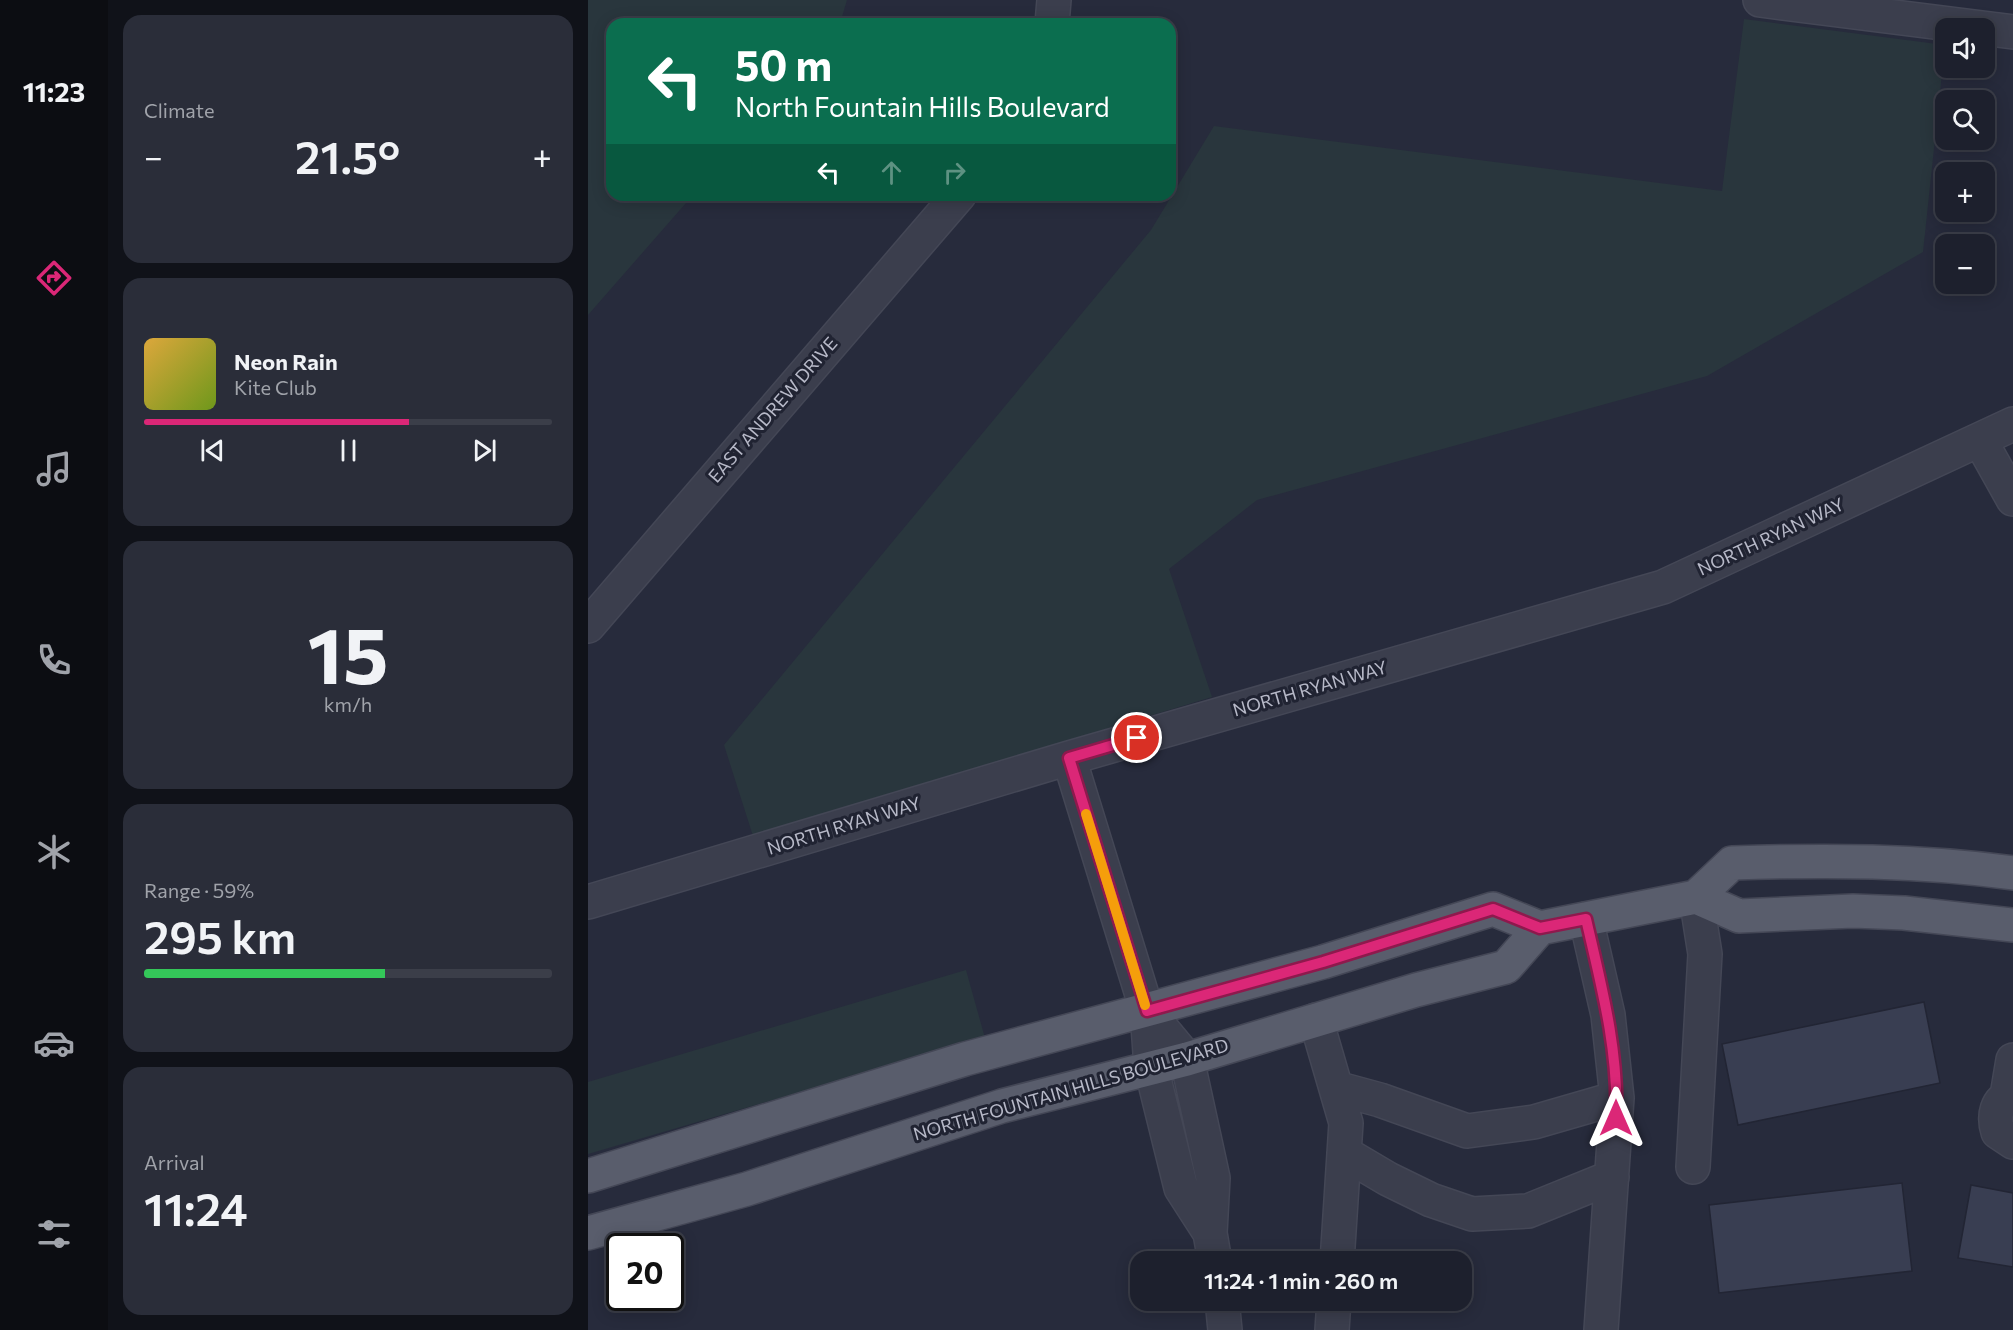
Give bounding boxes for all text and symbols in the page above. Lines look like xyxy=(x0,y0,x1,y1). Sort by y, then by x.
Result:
map controls xyxy=(1935,18,1995,294)
button: sound xyxy=(1935,18,1995,78)
text: 50 m xyxy=(735,38,832,90)
icon: left xyxy=(636,42,714,120)
text: 11:23 xyxy=(23,75,85,108)
text: North Fountain Hills Boulevard xyxy=(735,90,1110,123)
button: search xyxy=(1935,90,1995,150)
text: Climate xyxy=(144,98,214,122)
text: 21.5° xyxy=(295,128,400,183)
text: − xyxy=(144,135,163,176)
text: + xyxy=(533,135,552,176)
icon: left xyxy=(812,156,845,189)
icon: ahead xyxy=(875,156,908,189)
icon: right xyxy=(938,156,971,189)
button: + xyxy=(1935,162,1995,222)
button: − xyxy=(1935,234,1995,294)
icon: directions xyxy=(33,257,75,299)
street label: EAST ANDREW DRIVE xyxy=(703,332,841,487)
text: Neon Rain xyxy=(234,348,338,375)
text: Kite Club xyxy=(234,375,317,399)
icon: previous xyxy=(196,434,229,467)
icon: pause xyxy=(332,434,365,467)
icon: next xyxy=(468,434,501,467)
icon: music xyxy=(33,448,75,490)
street label: NORTH RYAN WAY xyxy=(1694,492,1848,580)
text: 15 xyxy=(308,605,388,700)
icon: phone xyxy=(33,639,75,681)
street label: NORTH RYAN WAY xyxy=(1230,655,1390,721)
text: km/h xyxy=(324,692,372,716)
pin xyxy=(1111,712,1162,763)
icon: arrive xyxy=(1120,721,1153,754)
street label: NORTH RYAN WAY xyxy=(764,791,923,859)
icon: climate xyxy=(33,831,75,873)
text: Range · 59% xyxy=(144,878,254,902)
text: 295 km xyxy=(144,908,296,963)
icon: car xyxy=(33,1022,75,1064)
street label: NORTH FOUNTAIN HILLS BOULEVARD xyxy=(911,1033,1231,1145)
position arrow xyxy=(1584,1086,1648,1150)
text: Arrival xyxy=(144,1150,205,1174)
text: 11:24 xyxy=(144,1180,248,1235)
icon: filters xyxy=(33,1213,75,1255)
speed limit sign: 20 xyxy=(606,1233,684,1311)
text: 11:24 · 1 min · 260 m xyxy=(1204,1267,1398,1294)

